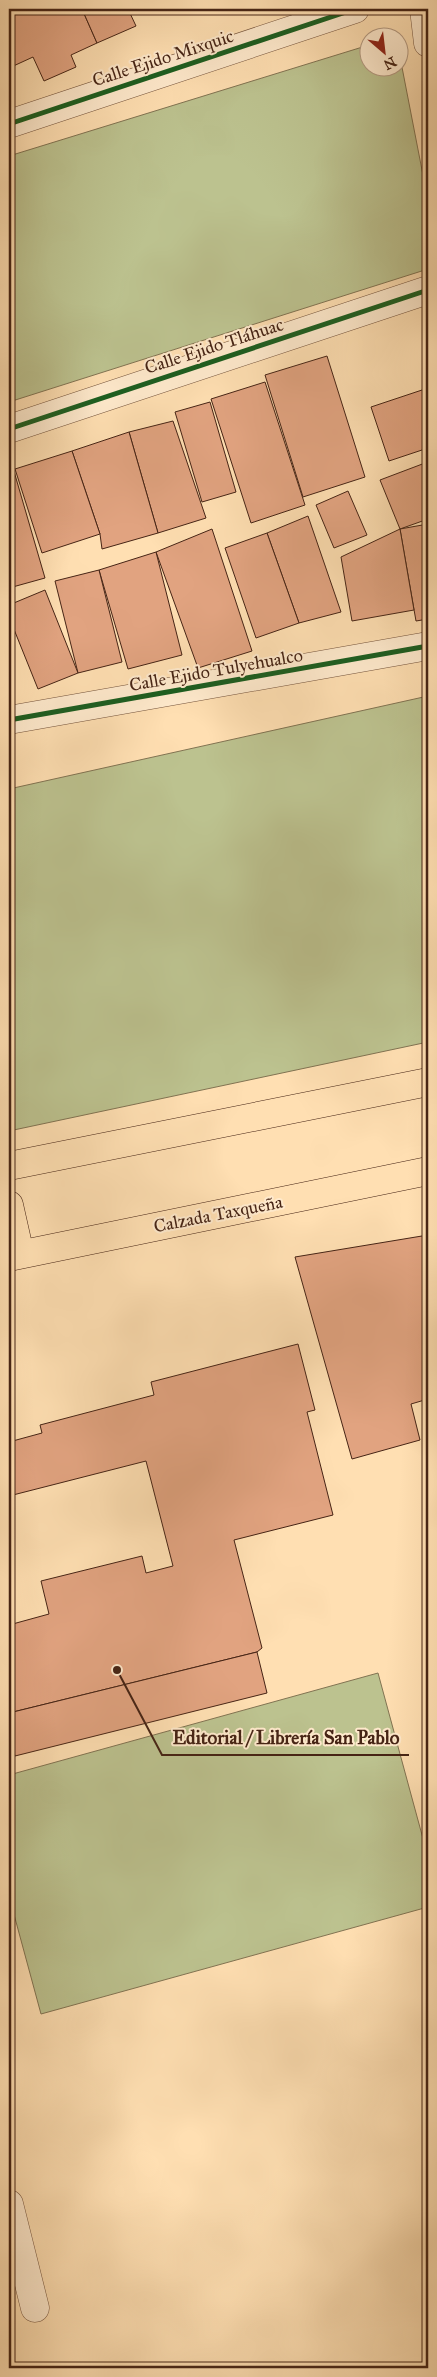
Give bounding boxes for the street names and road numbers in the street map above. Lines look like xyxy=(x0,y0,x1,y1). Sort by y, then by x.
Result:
street label: Calle Ejido Mixquic xyxy=(90,25,237,92)
street label: Calle Ejido Tláhuac xyxy=(142,313,287,379)
street label: Calle Ejido Tulyehualco xyxy=(128,644,304,696)
street label: Calzada Taxqueña xyxy=(152,1191,285,1238)

